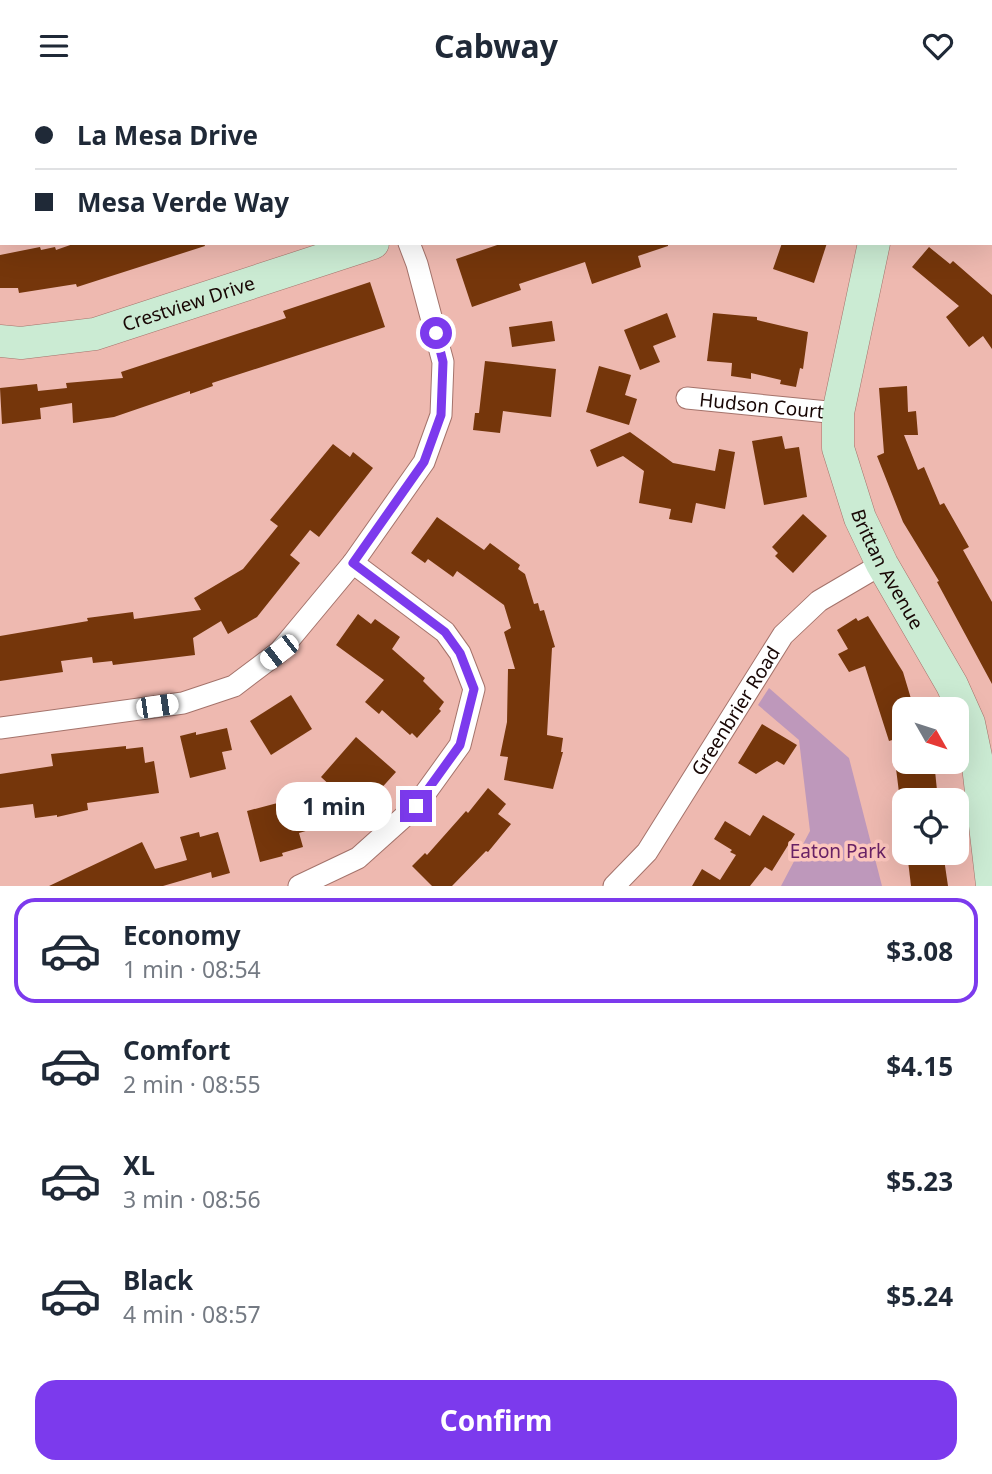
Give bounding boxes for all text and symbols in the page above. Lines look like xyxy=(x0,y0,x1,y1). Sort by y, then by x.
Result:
text: Cabway xyxy=(434,24,558,67)
icon: menu xyxy=(35,27,73,65)
icon: heart xyxy=(919,27,957,65)
text: La Mesa Drive xyxy=(77,117,258,153)
text: Mesa Verde Way xyxy=(77,184,289,220)
street label: Crestview Drive xyxy=(119,270,258,337)
route start xyxy=(420,317,452,349)
street label: Hudson Court xyxy=(698,386,825,425)
street label: Brittan Avenue xyxy=(845,506,930,634)
car xyxy=(256,631,303,673)
street label: Greenbrier Road xyxy=(685,641,786,780)
car xyxy=(135,693,180,719)
north arrow xyxy=(892,697,970,773)
map controls xyxy=(892,697,969,865)
callout: 1 min xyxy=(276,781,392,831)
button: locate xyxy=(892,788,969,865)
text: 1 min xyxy=(302,790,366,822)
route end xyxy=(400,790,432,822)
park label: Eaton Park xyxy=(790,838,886,864)
text: Economy xyxy=(123,917,241,953)
icon: car xyxy=(39,919,102,982)
text: $3.08 xyxy=(886,933,953,969)
text: 1 min · 08:54 xyxy=(123,953,261,985)
text: Comfort xyxy=(123,1032,231,1068)
icon: car xyxy=(39,1034,102,1097)
text: $4.15 xyxy=(886,1048,953,1084)
text: 2 min · 08:55 xyxy=(123,1068,261,1100)
text: XL xyxy=(123,1147,155,1183)
icon: car xyxy=(39,1149,102,1212)
text: $5.23 xyxy=(886,1163,953,1199)
text: 3 min · 08:56 xyxy=(123,1183,261,1215)
text: Black xyxy=(123,1262,193,1298)
icon: car xyxy=(39,1264,102,1327)
text: $5.24 xyxy=(886,1278,953,1314)
text: 4 min · 08:57 xyxy=(123,1298,261,1330)
button: Confirm xyxy=(35,1380,957,1460)

